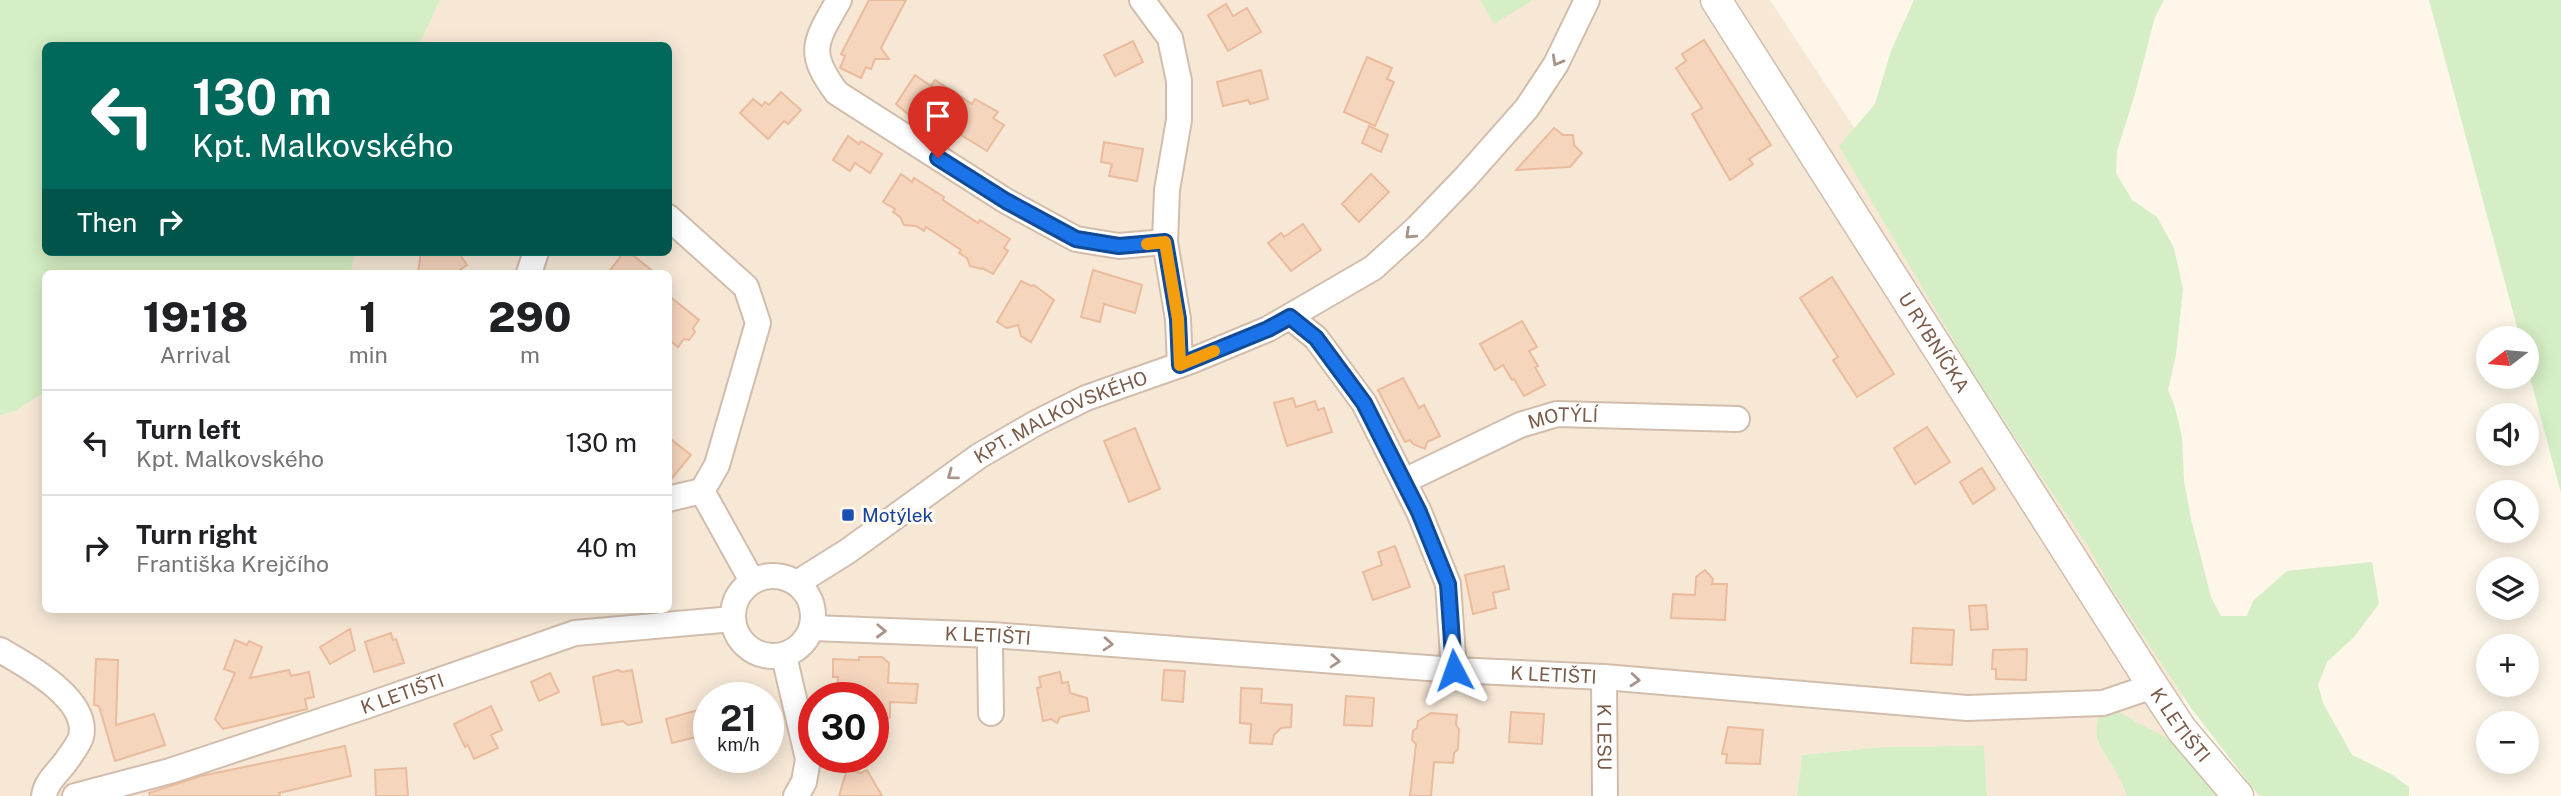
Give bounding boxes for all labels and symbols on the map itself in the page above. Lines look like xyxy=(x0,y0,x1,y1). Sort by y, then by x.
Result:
one-way arrow xyxy=(1551,54,1565,67)
pin xyxy=(908,86,968,158)
one-way arrow xyxy=(1405,226,1418,238)
street label: U RYBNÍČKA xyxy=(1894,288,1974,397)
north arrow xyxy=(2476,326,2539,388)
street label: KPT. MALKOVSKÉHO xyxy=(970,366,1150,468)
street label: MOTÝLÍ xyxy=(1525,403,1599,433)
one-way arrow xyxy=(947,467,960,480)
place label: Motýlek xyxy=(862,504,934,526)
marker: Motýlek xyxy=(840,507,856,523)
street label: K LETIŠTI xyxy=(944,622,1032,649)
one-way arrow xyxy=(876,623,887,638)
position arrow xyxy=(1417,633,1491,707)
one-way arrow xyxy=(1103,636,1114,651)
one-way arrow xyxy=(1330,653,1341,668)
street label: K LETIŠTI xyxy=(1510,662,1597,688)
street label: K LETIŠTI xyxy=(358,669,447,718)
one-way arrow xyxy=(1630,672,1641,687)
speed limit sign: 30 xyxy=(798,682,889,773)
street label: K LETIŠTI xyxy=(2146,684,2215,766)
street label: K LESU xyxy=(1593,704,1616,770)

